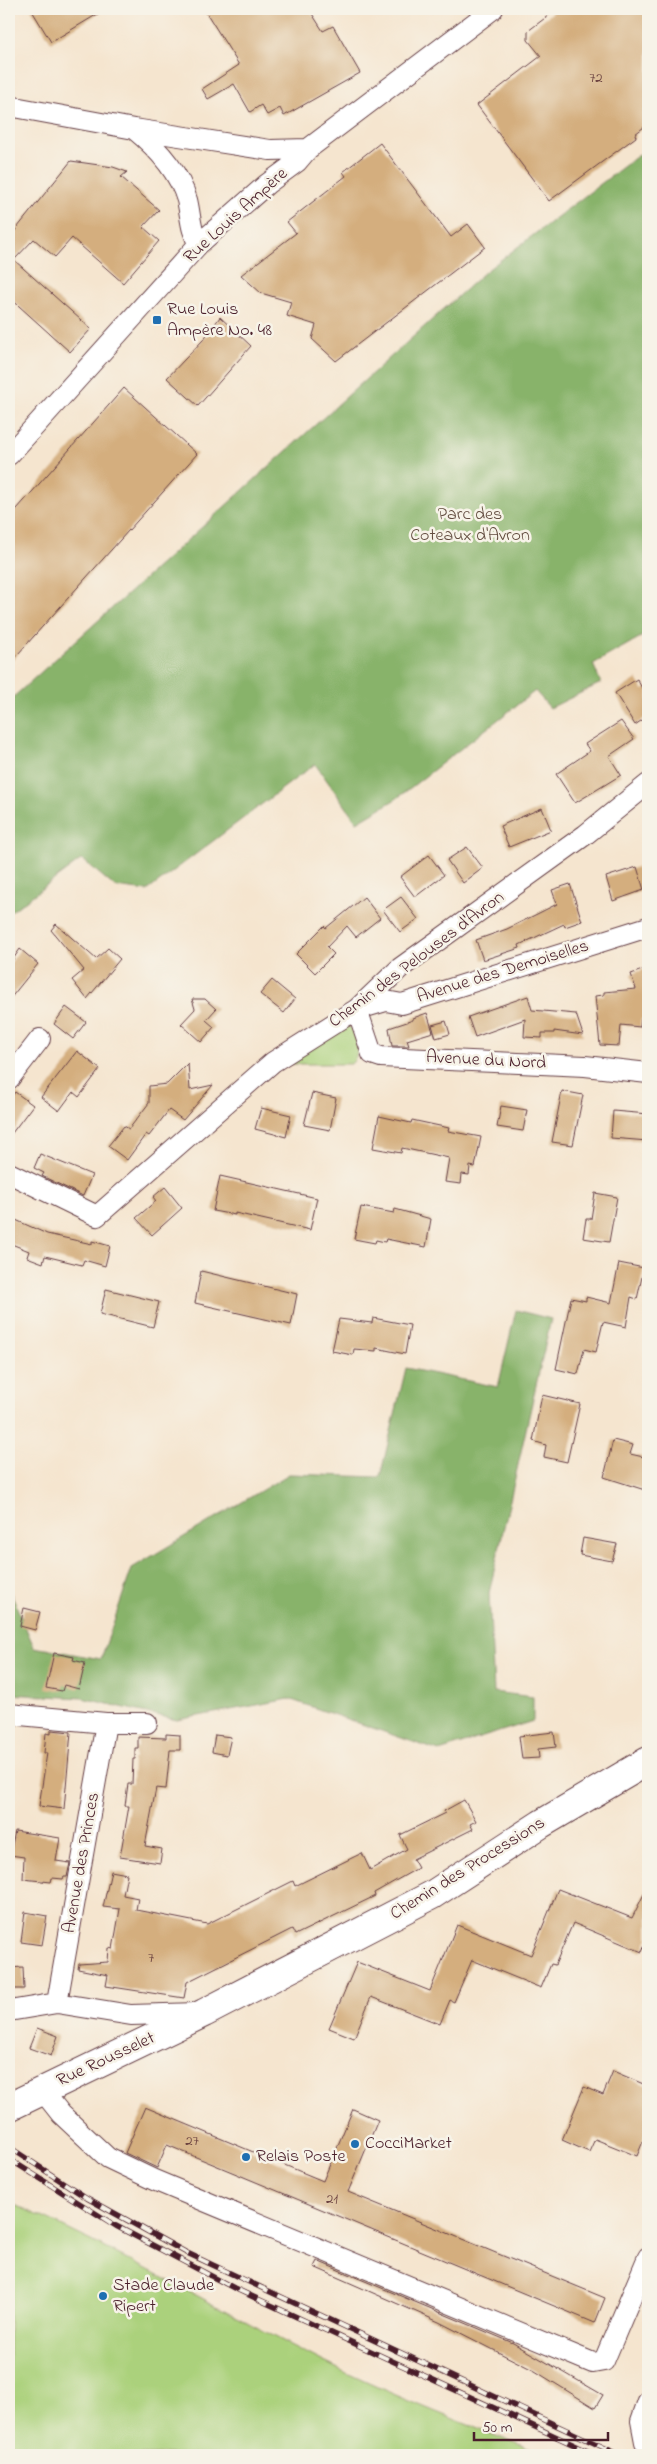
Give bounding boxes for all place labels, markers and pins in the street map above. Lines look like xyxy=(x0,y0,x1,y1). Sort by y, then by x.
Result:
place label: Rue Louis Ampère No. 48 xyxy=(167,297,272,344)
marker: Rue Louis Ampère No. 48 xyxy=(151,314,163,326)
place label: CocciMarket xyxy=(365,2131,452,2157)
marker: CocciMarket xyxy=(349,2138,361,2150)
place label: Relais Poste xyxy=(256,2144,347,2170)
marker: Relais Poste xyxy=(240,2151,252,2163)
place label: Stade Claude Ripert xyxy=(113,2273,215,2320)
marker: Stade Claude Ripert xyxy=(97,2290,109,2302)

